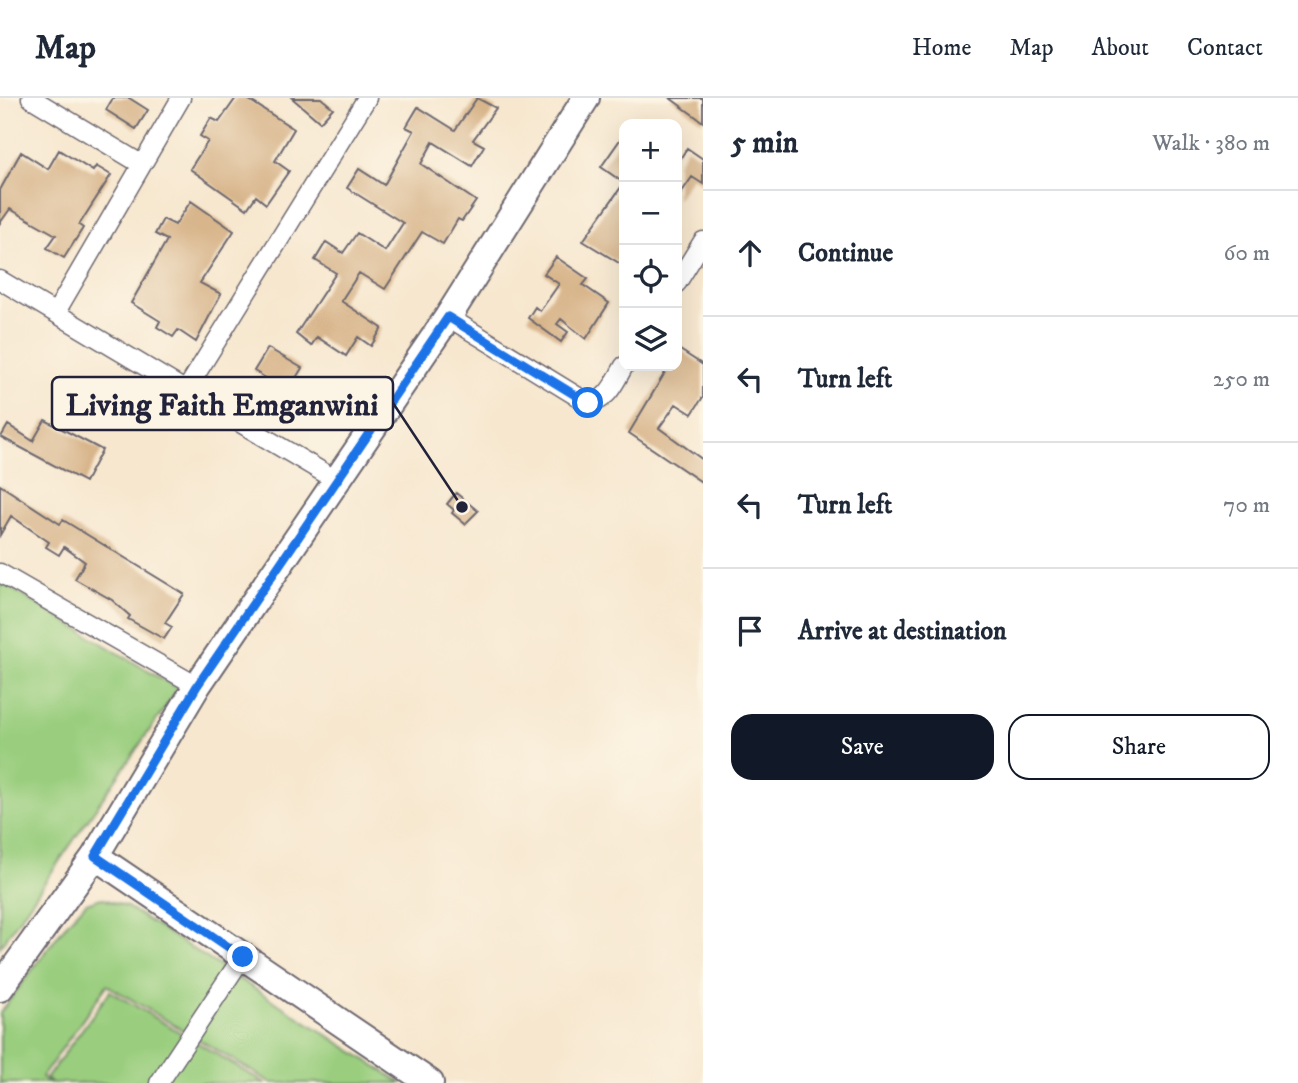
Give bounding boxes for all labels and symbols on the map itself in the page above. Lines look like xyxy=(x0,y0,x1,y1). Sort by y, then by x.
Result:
callout: Living Faith Emganwini xyxy=(52,377,393,430)
text: Living Faith Emganwini xyxy=(65,386,379,426)
route start xyxy=(572,387,603,418)
route end xyxy=(227,941,258,972)

